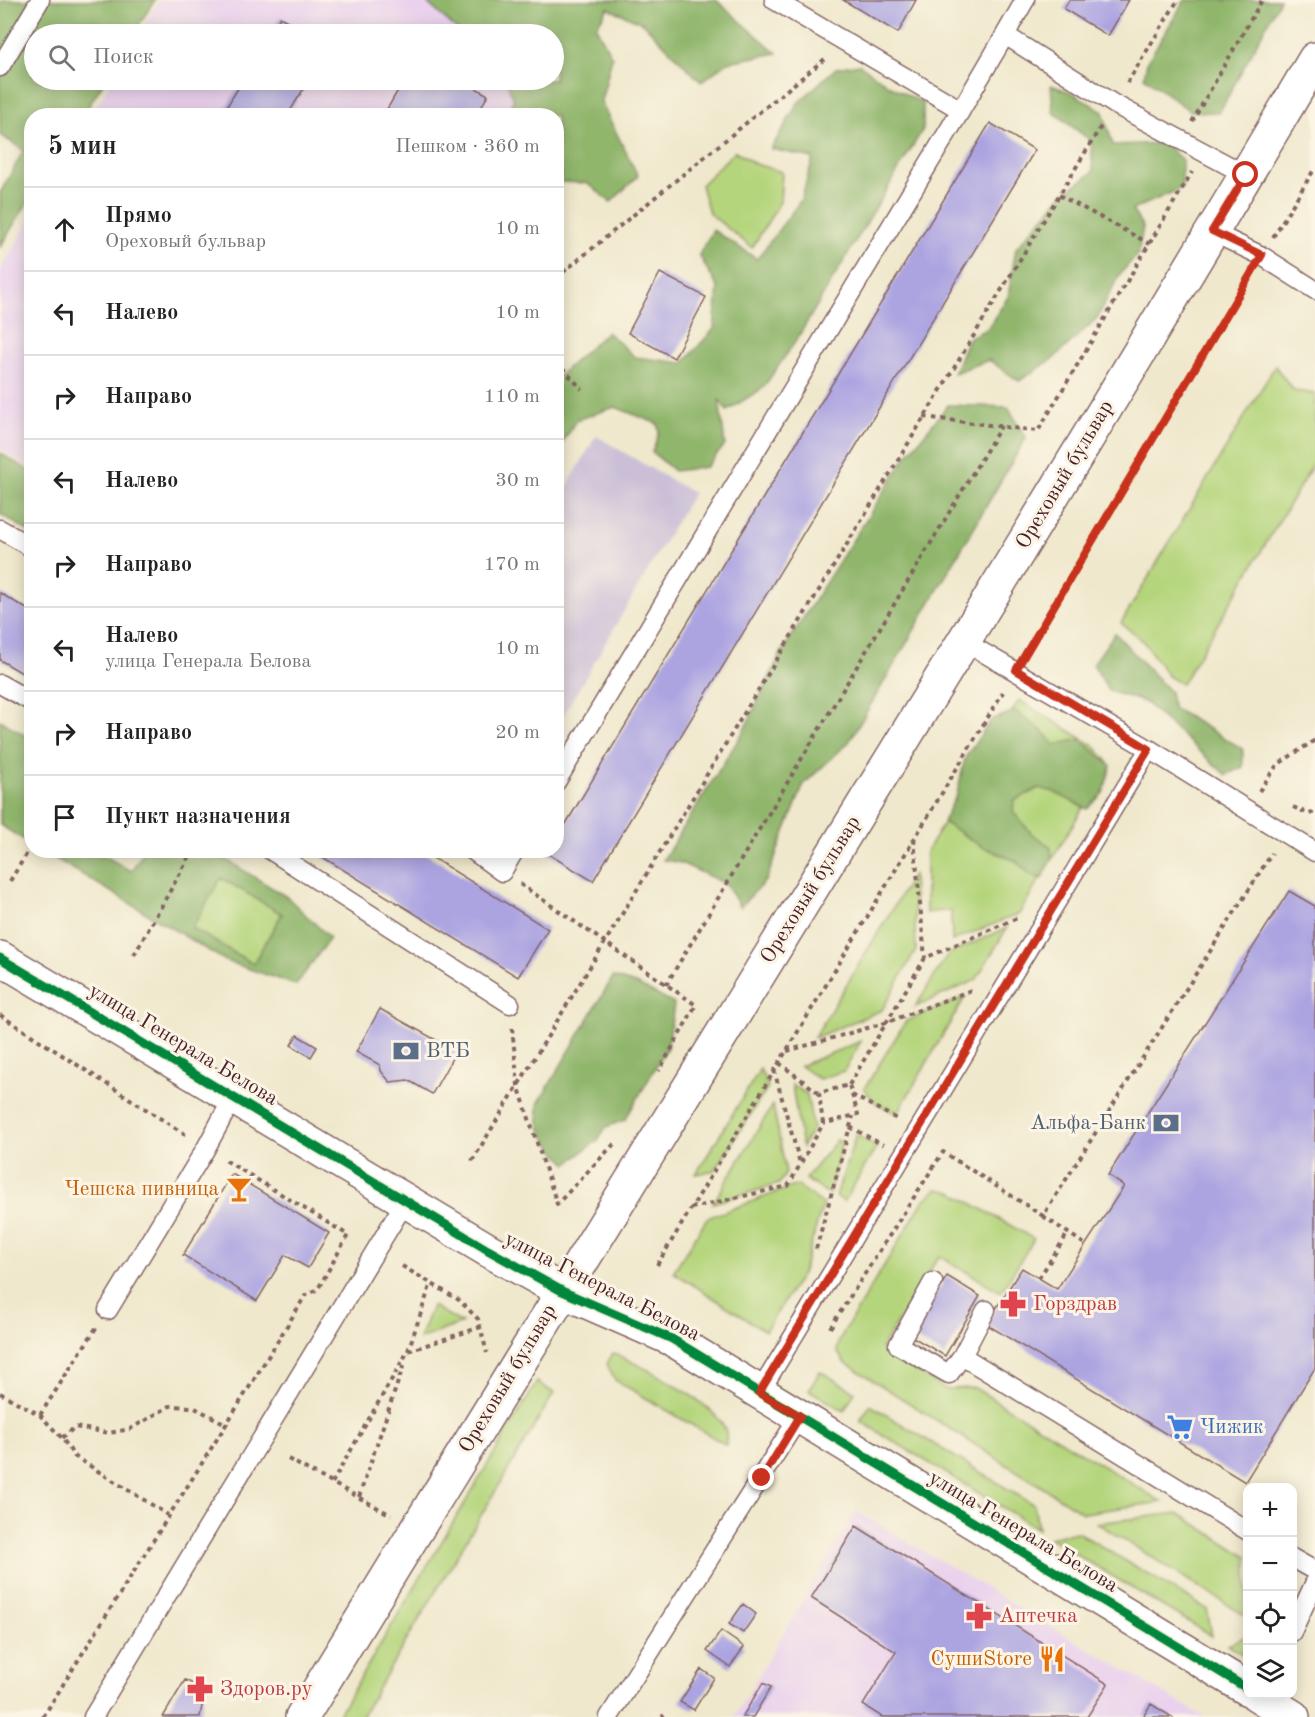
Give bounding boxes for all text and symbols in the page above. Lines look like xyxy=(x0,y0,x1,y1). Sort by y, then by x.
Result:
search box xyxy=(24,24,564,90)
icon: search xyxy=(45,41,78,74)
text: Поиск xyxy=(93,46,154,68)
text: 5 мин xyxy=(48,134,117,160)
text: Пешком · 360 m xyxy=(395,137,540,157)
route start xyxy=(1232,161,1258,187)
text: Прямо xyxy=(105,205,172,227)
icon: ahead xyxy=(48,213,81,246)
text: 10 m xyxy=(495,219,540,239)
text: Ореховый бульвар xyxy=(105,232,266,252)
icon: left xyxy=(48,297,81,330)
text: Налево xyxy=(105,302,178,324)
text: 10 m xyxy=(495,303,540,323)
icon: right xyxy=(48,381,81,414)
text: Направо xyxy=(105,386,192,408)
text: 110 m xyxy=(484,387,540,407)
street label: Ореховый бульвар xyxy=(1012,397,1118,553)
icon: left xyxy=(48,465,81,498)
text: Налево xyxy=(105,470,178,492)
text: 30 m xyxy=(495,471,540,491)
icon: right xyxy=(48,549,81,582)
text: Направо xyxy=(105,554,192,576)
text: 170 m xyxy=(484,555,540,575)
text: Налево xyxy=(105,625,178,647)
icon: left xyxy=(48,633,81,666)
text: 10 m xyxy=(495,639,540,659)
text: улица Генерала Белова xyxy=(105,652,311,672)
icon: right xyxy=(48,717,81,750)
text: Направо xyxy=(105,722,192,744)
text: 20 m xyxy=(495,723,540,743)
icon: arrive xyxy=(48,801,81,834)
text: Пункт назначения xyxy=(105,806,291,828)
street label: Ореховый бульвар xyxy=(757,813,865,967)
street label: улица Генерала Белова xyxy=(85,980,281,1110)
bank icon: ВТБ xyxy=(391,1036,421,1066)
place label: ВТБ xyxy=(426,1041,470,1062)
bank icon: Альфа-Банк xyxy=(1151,1108,1181,1138)
place label: Альфа-Банк xyxy=(1030,1113,1146,1134)
bar icon: Чешска пивница xyxy=(224,1174,254,1204)
place label: Чешска пивница xyxy=(64,1179,219,1200)
street label: улица Генерала Белова xyxy=(501,1228,703,1346)
pharmacy icon: Горздрав xyxy=(998,1289,1028,1319)
place label: Горздрав xyxy=(1033,1294,1117,1315)
street label: Ореховый бульвар xyxy=(455,1301,561,1457)
supermarket icon: Чижик xyxy=(1165,1412,1195,1442)
place label: Чижик xyxy=(1200,1417,1264,1438)
route end xyxy=(748,1464,774,1490)
street label: улица Генерала Белова xyxy=(925,1467,1121,1597)
map controls xyxy=(1243,1483,1297,1699)
button: + xyxy=(1243,1483,1297,1537)
button: − xyxy=(1243,1537,1297,1591)
button: locate xyxy=(1243,1591,1297,1645)
pharmacy icon: Аптечка xyxy=(964,1601,994,1631)
place label: Аптечка xyxy=(999,1606,1078,1627)
restaurant icon: СушиStore xyxy=(1037,1644,1067,1674)
button: layers xyxy=(1243,1645,1297,1699)
place label: СушиStore xyxy=(930,1649,1032,1670)
pharmacy icon: Здоров.ру xyxy=(185,1674,215,1704)
place label: Здоров.ру xyxy=(220,1679,313,1700)

